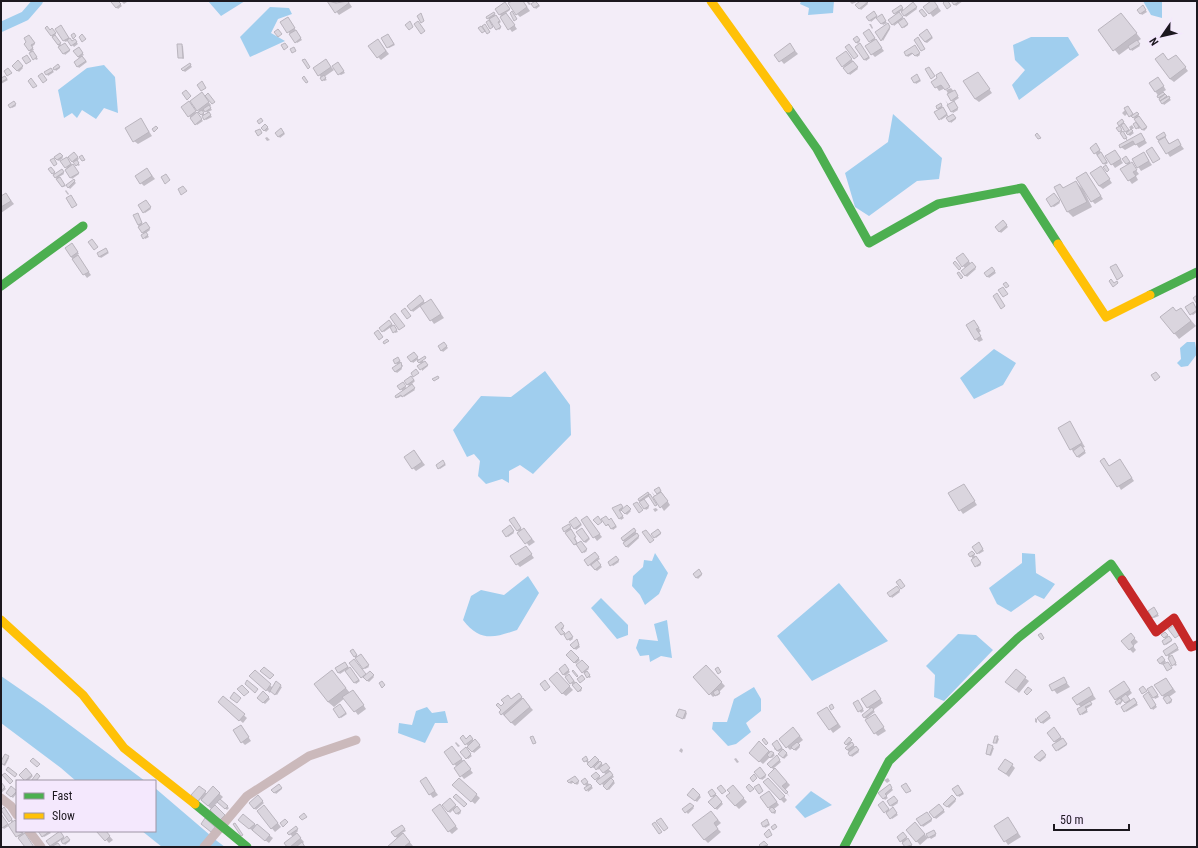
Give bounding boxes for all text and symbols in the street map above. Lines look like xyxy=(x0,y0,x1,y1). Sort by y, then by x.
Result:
north arrow xyxy=(1142,16,1182,56)
text: N xyxy=(1147,35,1161,48)
legend xyxy=(16,780,156,832)
text: Fast xyxy=(52,789,73,803)
scale bar xyxy=(1054,806,1129,832)
text: Slow xyxy=(52,809,75,823)
text: 50 m xyxy=(1060,813,1084,827)

